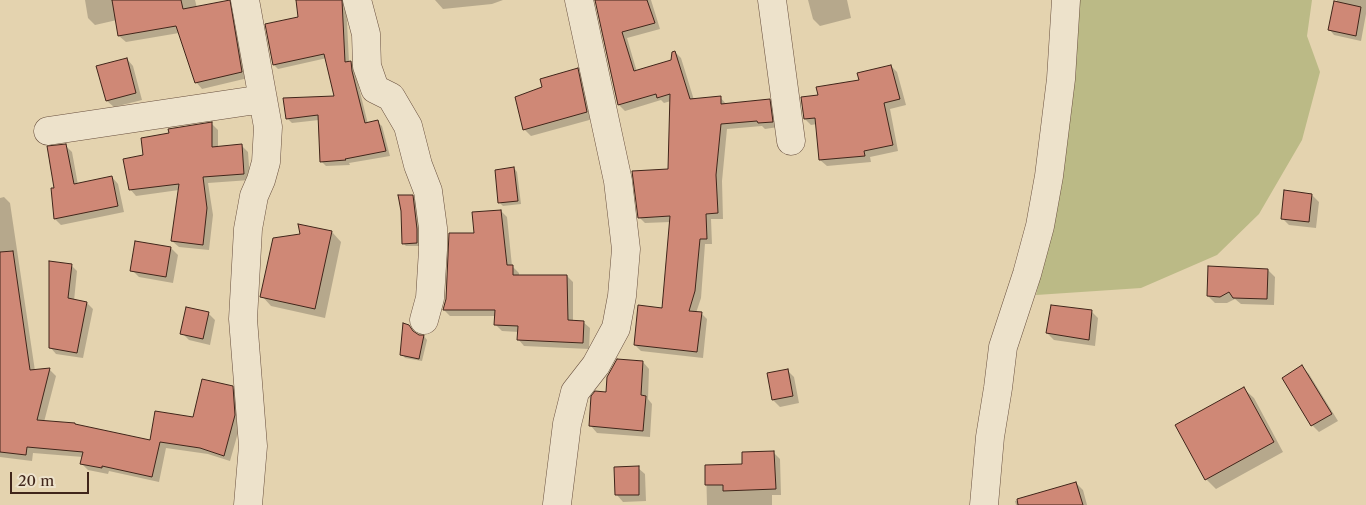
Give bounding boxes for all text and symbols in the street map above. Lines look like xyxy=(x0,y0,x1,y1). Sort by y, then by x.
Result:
scale bar xyxy=(12,462,91,494)
text: 20 m xyxy=(18,471,54,490)

